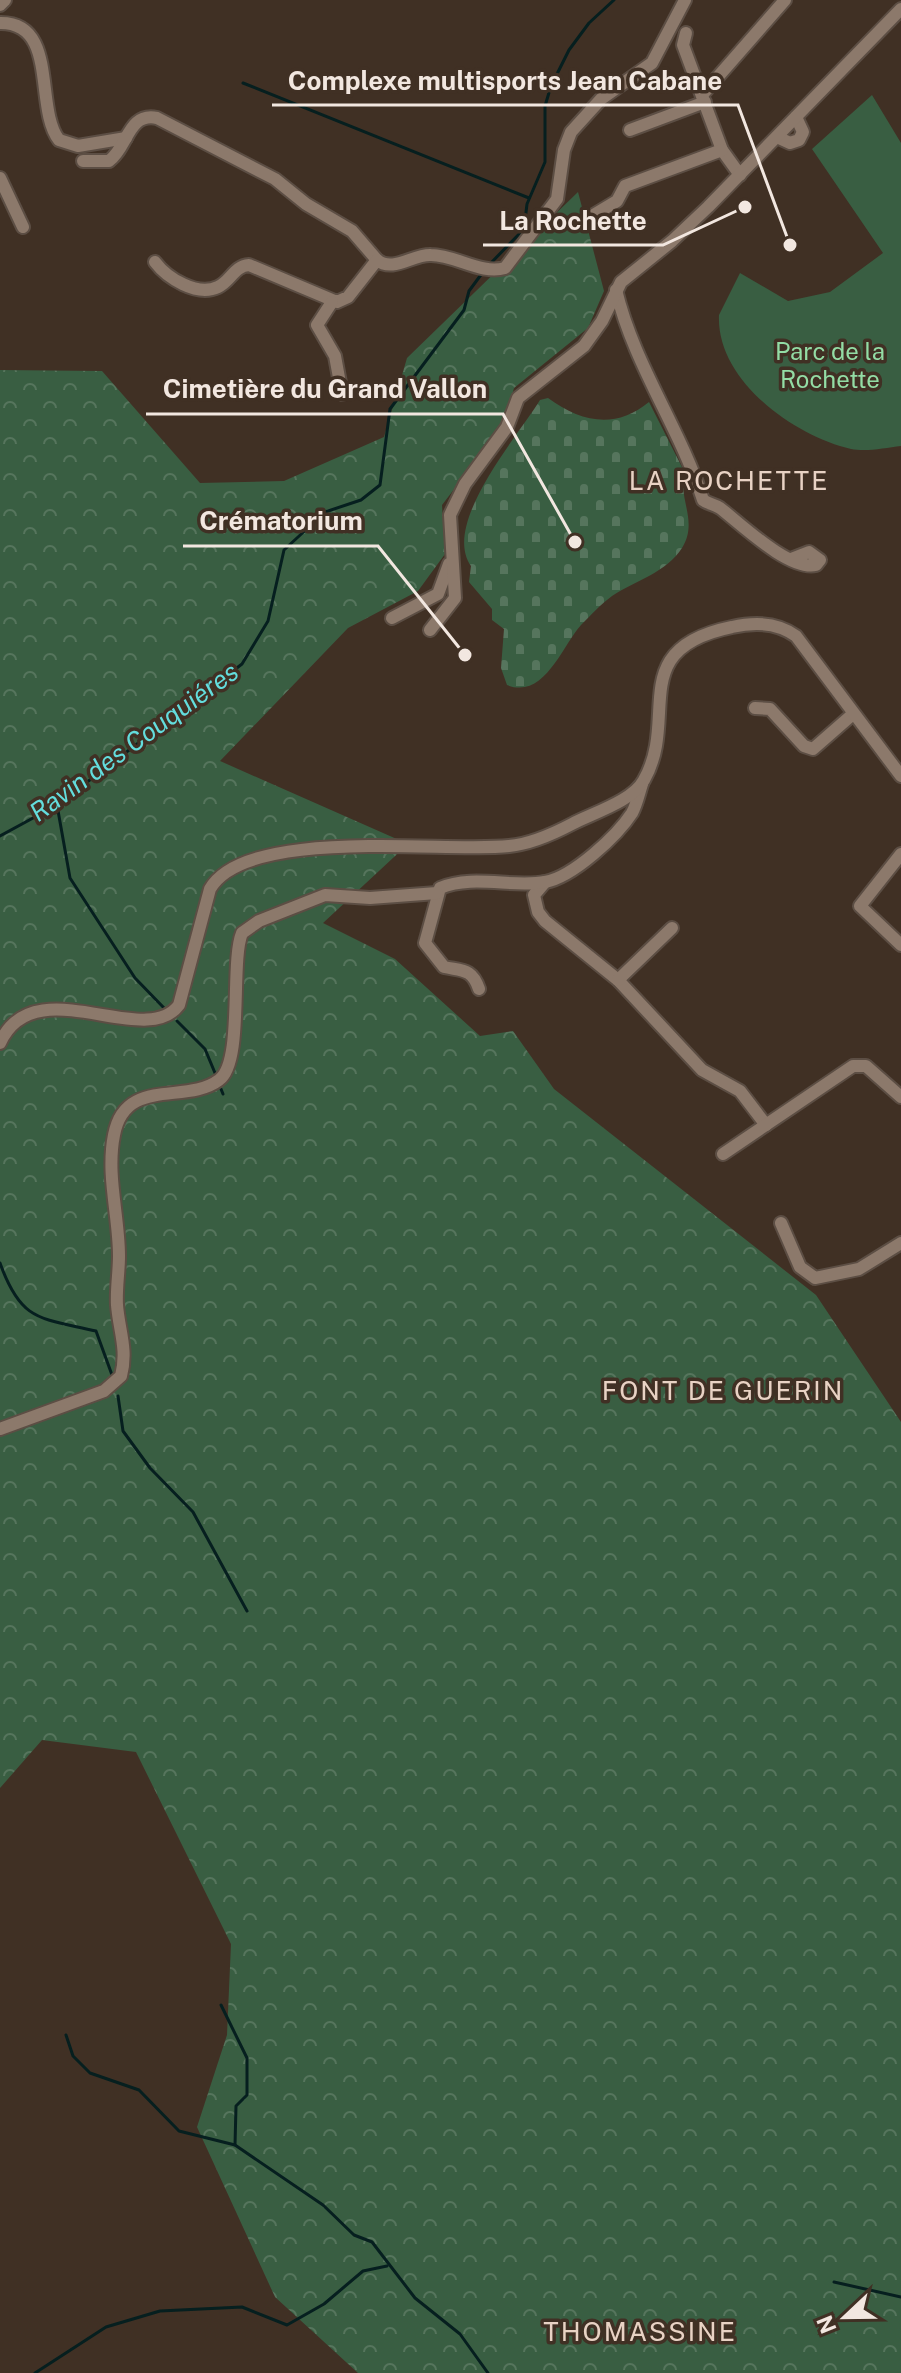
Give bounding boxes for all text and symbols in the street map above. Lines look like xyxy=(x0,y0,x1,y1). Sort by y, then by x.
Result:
callout: Complexe multisports Jean Cabane xyxy=(272,55,738,105)
text: Complexe multisports Jean Cabane xyxy=(288,65,722,96)
callout: La Rochette xyxy=(483,195,663,245)
text: La Rochette xyxy=(499,205,647,236)
park label: Parc de la Rochette xyxy=(775,337,885,393)
callout: Cimetière du Grand Vallon xyxy=(146,364,503,414)
text: Cimetière du Grand Vallon xyxy=(163,373,487,404)
district label: LA ROCHETTE xyxy=(629,465,829,496)
callout: Crématorium xyxy=(183,496,378,546)
text: Crématorium xyxy=(199,505,363,536)
water label: Ravin des Couquiéres xyxy=(23,655,244,828)
district label: FONT DE GUERIN xyxy=(602,1375,844,1406)
north arrow xyxy=(805,2277,885,2357)
text: N xyxy=(811,2312,842,2337)
district label: THOMASSINE xyxy=(543,2316,737,2347)

